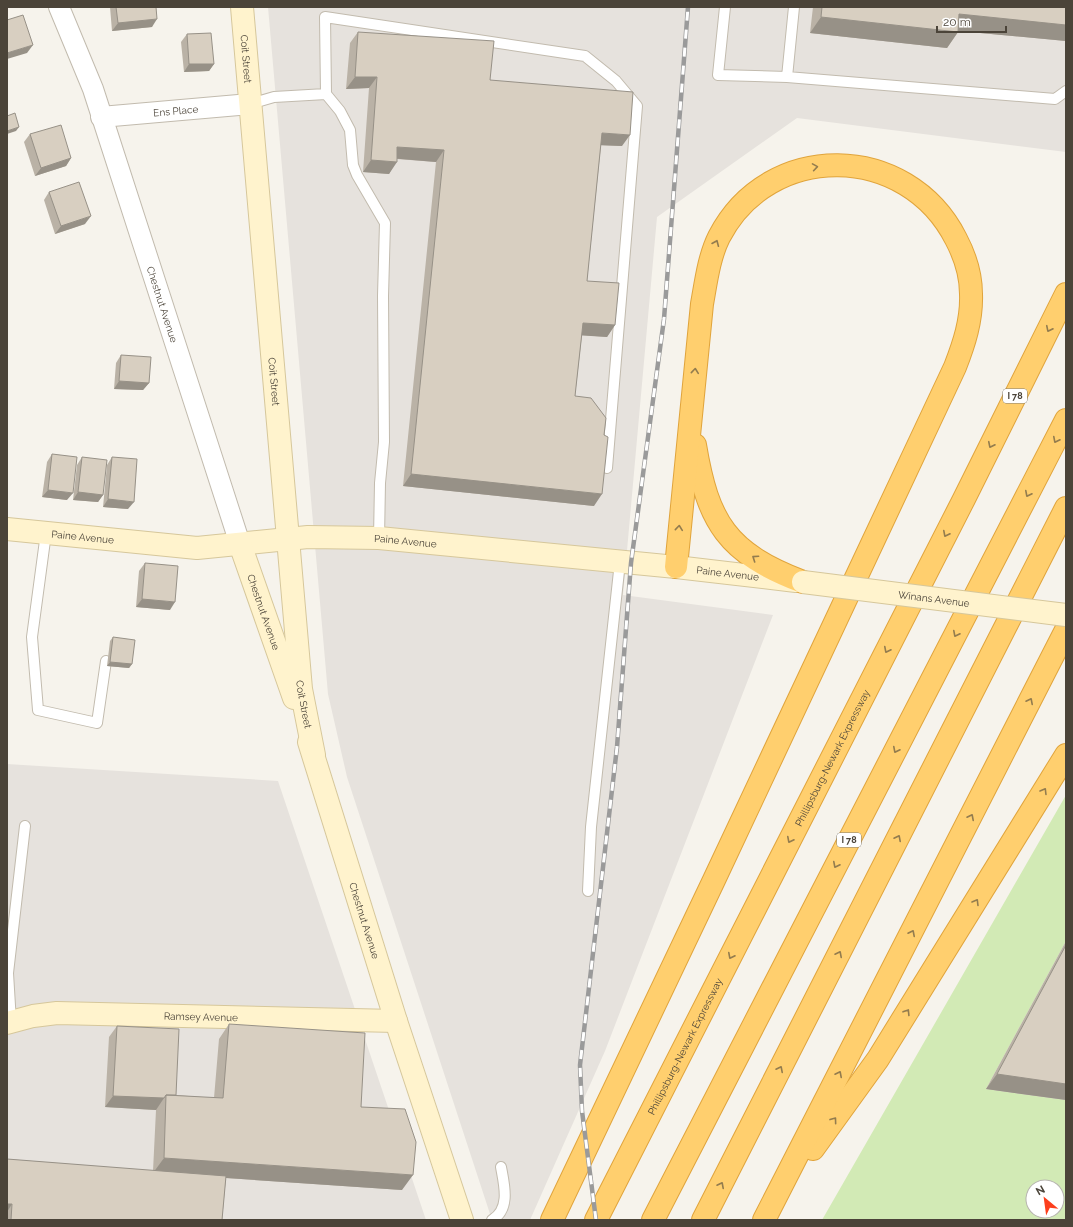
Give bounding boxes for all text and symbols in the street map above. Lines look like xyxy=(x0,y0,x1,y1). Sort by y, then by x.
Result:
scale bar xyxy=(937,8,1006,34)
text: 20 m xyxy=(943,15,971,29)
street label: Coit Street xyxy=(238,34,254,84)
street label: Ens Place xyxy=(153,104,199,118)
one-way arrow xyxy=(812,163,818,172)
one-way arrow xyxy=(712,240,720,247)
street label: Chestnut Avenue xyxy=(145,265,180,344)
one-way arrow xyxy=(1046,324,1054,332)
street label: Coit Street xyxy=(266,357,282,407)
one-way arrow xyxy=(690,368,699,374)
road number: I 78 xyxy=(1003,389,1027,403)
one-way arrow xyxy=(1053,436,1061,443)
one-way arrow xyxy=(988,441,996,448)
one-way arrow xyxy=(1025,490,1033,497)
one-way arrow xyxy=(675,525,684,531)
street label: Paine Avenue xyxy=(51,528,115,546)
one-way arrow xyxy=(943,530,951,537)
street label: Paine Avenue xyxy=(374,533,437,550)
one-way arrow xyxy=(752,555,759,563)
street label: Paine Avenue xyxy=(696,564,760,583)
street label: Chestnut Avenue xyxy=(245,573,282,651)
street label: Winans Avenue xyxy=(897,589,970,609)
one-way arrow xyxy=(953,630,960,637)
one-way arrow xyxy=(884,645,892,653)
street label: Coit Street xyxy=(294,680,314,730)
street label: Phillipsburg-Newark Expressway xyxy=(793,687,872,828)
one-way arrow xyxy=(1025,698,1032,706)
one-way arrow xyxy=(893,746,901,753)
one-way arrow xyxy=(1039,788,1046,795)
one-way arrow xyxy=(966,814,974,821)
road number: I 78 xyxy=(837,833,861,847)
one-way arrow xyxy=(893,834,901,842)
one-way arrow xyxy=(787,836,795,844)
one-way arrow xyxy=(833,861,841,868)
street label: Chestnut Avenue xyxy=(347,881,381,960)
one-way arrow xyxy=(971,899,979,906)
one-way arrow xyxy=(907,930,915,937)
one-way arrow xyxy=(834,950,842,958)
one-way arrow xyxy=(728,952,736,959)
street label: Phillipsburg-Newark Expressway xyxy=(646,976,725,1117)
one-way arrow xyxy=(902,1009,910,1016)
street label: Ramsey Avenue xyxy=(164,1011,238,1023)
one-way arrow xyxy=(775,1066,783,1074)
one-way arrow xyxy=(835,1071,842,1078)
one-way arrow xyxy=(829,1117,836,1124)
north arrow xyxy=(1025,1179,1065,1219)
one-way arrow xyxy=(716,1182,724,1189)
text: N xyxy=(1034,1183,1047,1198)

